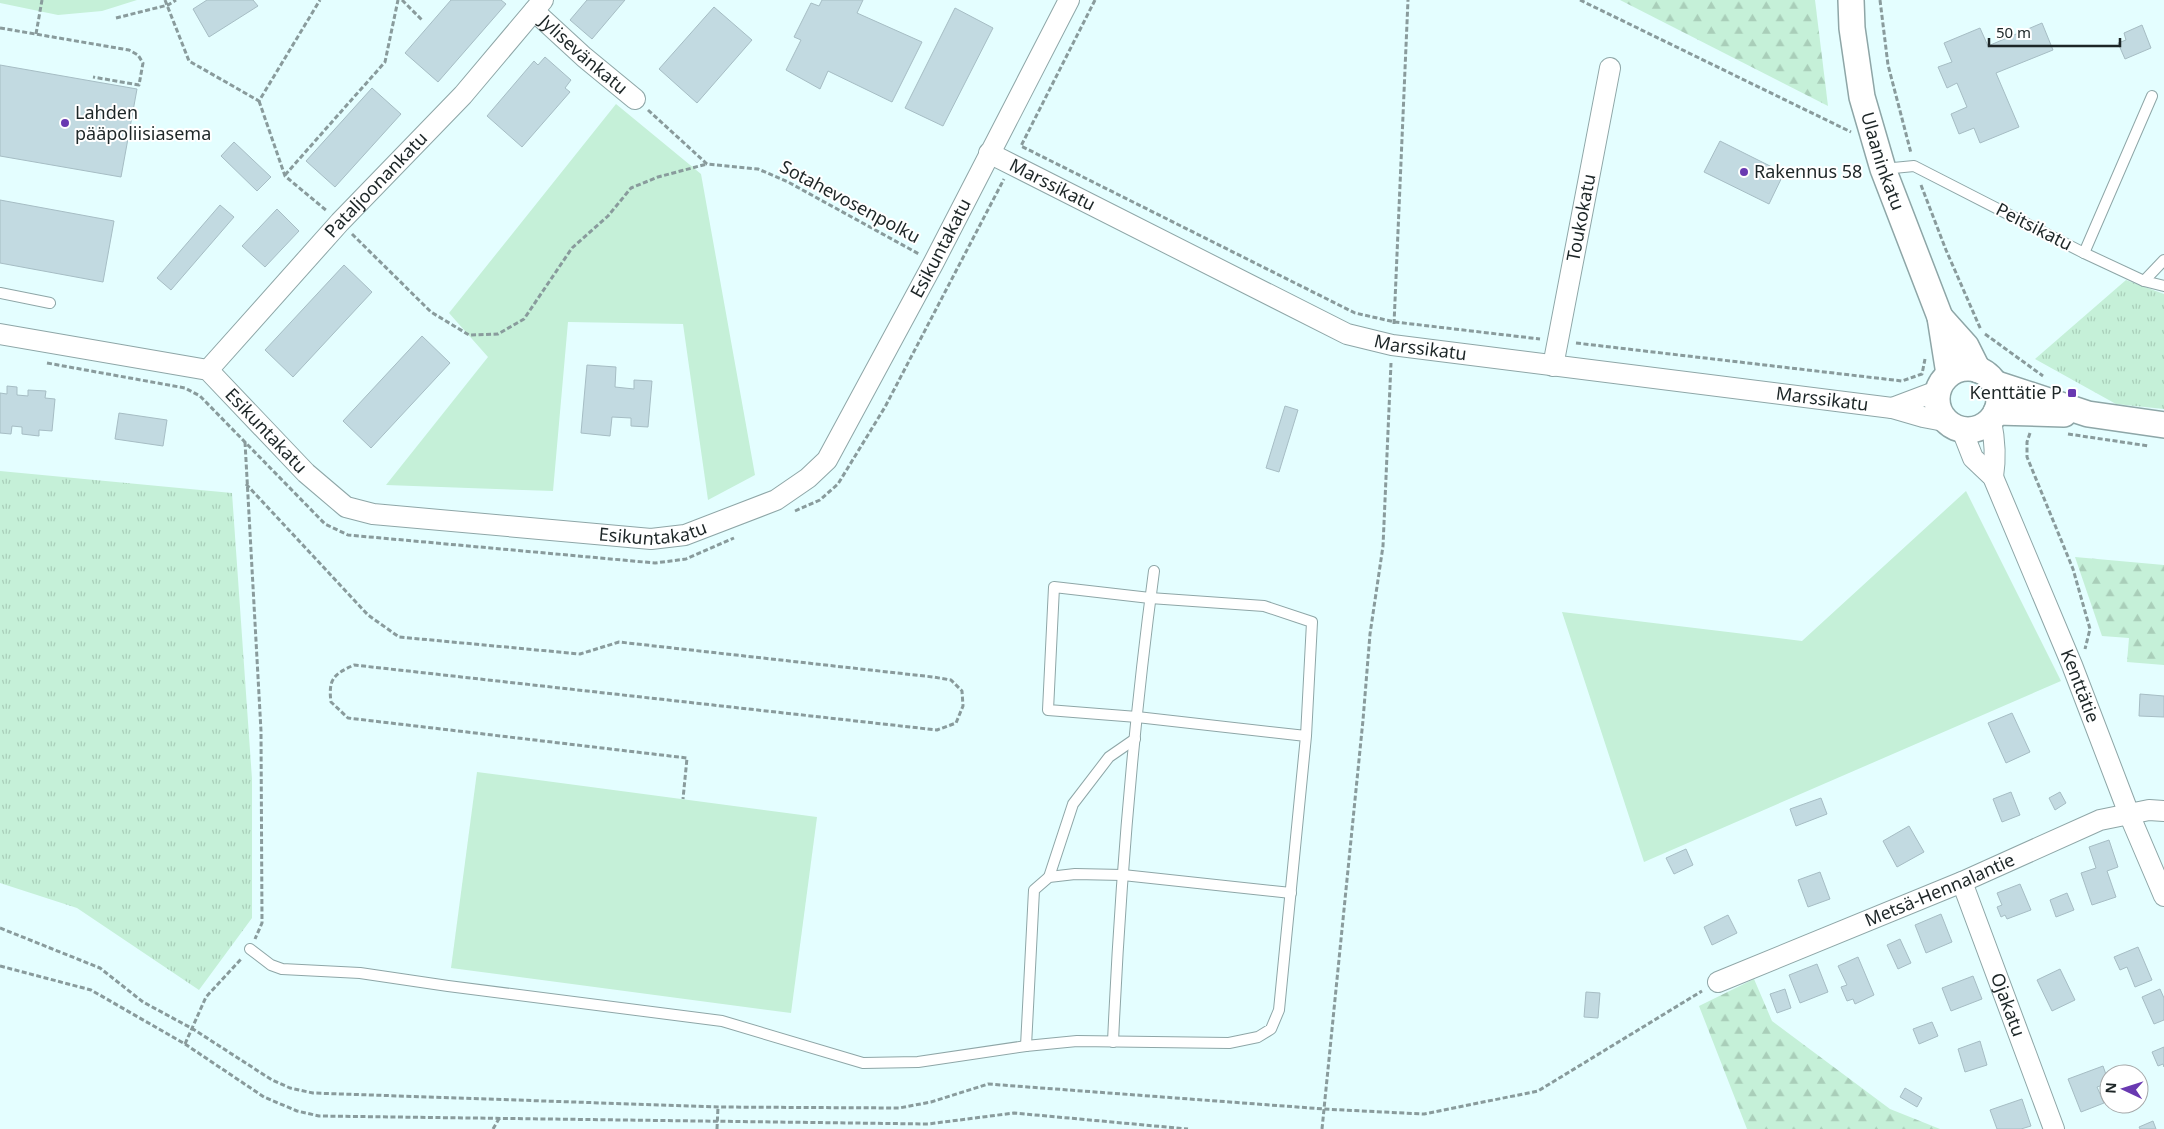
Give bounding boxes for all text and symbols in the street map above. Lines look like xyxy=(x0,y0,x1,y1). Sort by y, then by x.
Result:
street label: Jylisevänkatu xyxy=(533,8,633,99)
scale bar xyxy=(1989,15,2120,47)
text: 50 m xyxy=(1996,22,2031,42)
place label: Lahden pääpoliisiasema xyxy=(75,100,211,145)
street label: Ulaaninkatu xyxy=(1856,109,1911,213)
marker: Lahden pääpoliisiasema xyxy=(59,117,71,129)
street label: Pataljoonankatu xyxy=(319,126,432,242)
street label: Marssikatu xyxy=(1006,152,1100,216)
street label: Sotahevosenpolku xyxy=(776,154,925,248)
place label: Rakennus 58 xyxy=(1754,159,1862,183)
marker: Rakennus 58 xyxy=(1738,166,1750,178)
street label: Toukokatu xyxy=(1560,172,1600,263)
street label: Esikuntakatu xyxy=(904,194,976,302)
street label: Peitsikatu xyxy=(1992,197,2077,256)
street label: Marssikatu xyxy=(1372,328,1468,365)
street label: Marssikatu xyxy=(1775,380,1870,416)
place label: Kenttätie P xyxy=(1970,380,2062,404)
street label: Esikuntakatu xyxy=(220,382,313,478)
marker: Kenttätie P xyxy=(2066,387,2078,399)
street label: Esikuntakatu xyxy=(598,515,710,550)
street label: Kenttätie xyxy=(2056,645,2106,726)
street label: Metsä-Hennalantie xyxy=(1861,847,2018,932)
street label: Ojakatu xyxy=(1986,969,2031,1040)
north arrow xyxy=(2099,1064,2149,1114)
text: N xyxy=(2101,1082,2120,1094)

